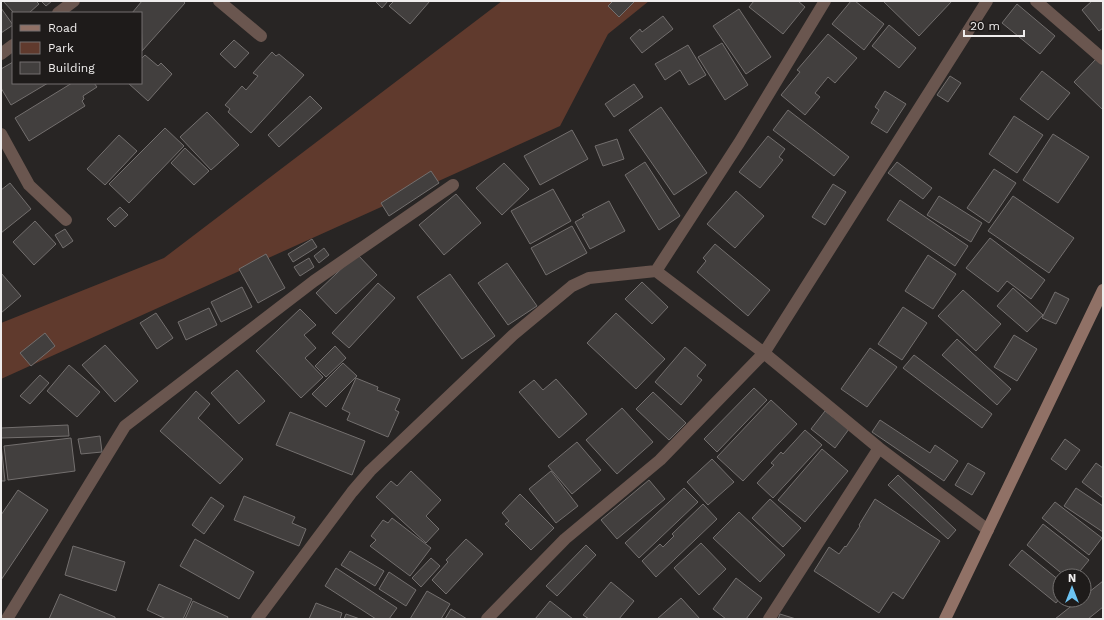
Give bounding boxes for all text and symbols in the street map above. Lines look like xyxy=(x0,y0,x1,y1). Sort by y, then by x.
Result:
legend xyxy=(12,12,142,84)
scale bar xyxy=(964,12,1024,38)
text: 20 m xyxy=(970,19,1000,33)
text: Road xyxy=(48,21,77,35)
text: Park xyxy=(48,41,74,55)
text: Building xyxy=(48,61,95,75)
north arrow xyxy=(1052,568,1092,608)
text: N xyxy=(1068,572,1076,585)

